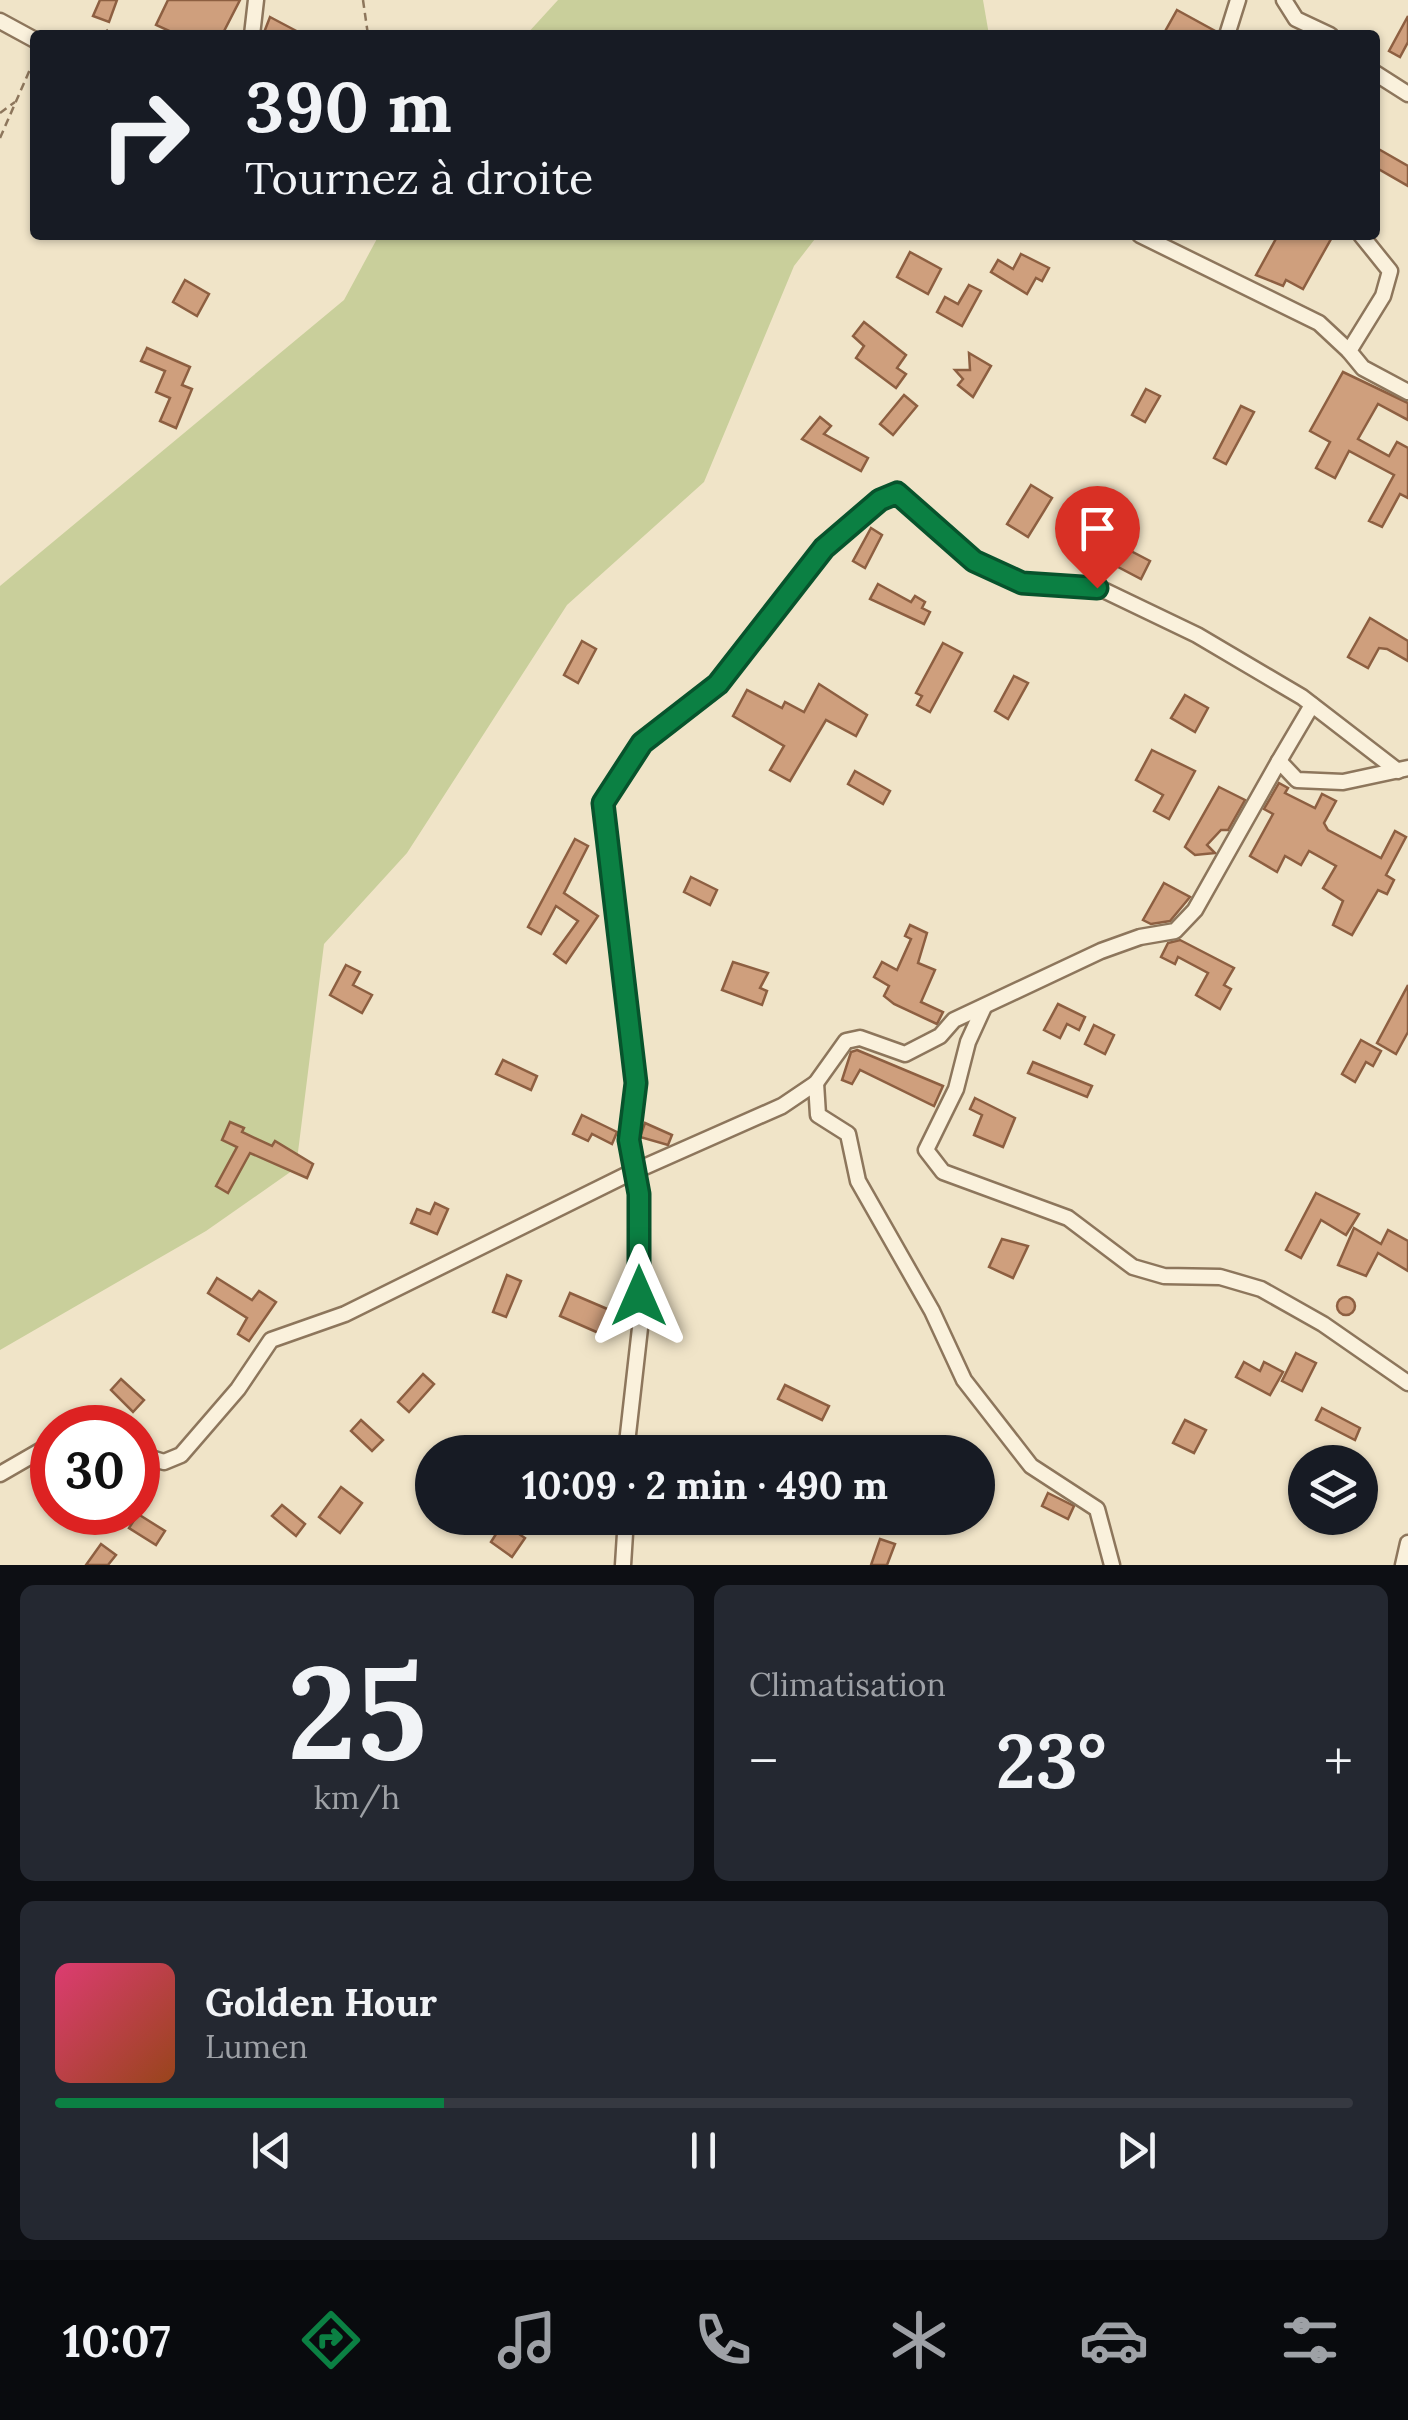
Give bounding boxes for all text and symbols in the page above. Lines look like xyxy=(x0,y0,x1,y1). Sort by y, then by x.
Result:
text: 390 m xyxy=(245,62,452,151)
icon: right xyxy=(80,70,210,200)
text: Tournez à droite xyxy=(245,149,593,206)
pin xyxy=(1055,486,1140,589)
icon: arrive xyxy=(1070,501,1125,556)
position arrow xyxy=(587,1244,691,1348)
speed limit sign: 30 xyxy=(30,1405,160,1535)
map controls xyxy=(1288,1445,1378,1535)
button: layers xyxy=(1288,1445,1378,1535)
text: 10:09 · 2 min · 490 m xyxy=(522,1461,888,1509)
text: 25 xyxy=(287,1628,427,1795)
text: Climatisation xyxy=(749,1664,946,1705)
text: 23° xyxy=(996,1713,1106,1809)
text: − xyxy=(749,1726,778,1796)
text: + xyxy=(1324,1726,1353,1796)
text: km/h xyxy=(314,1777,400,1818)
text: Golden Hour xyxy=(205,1978,437,2026)
text: Lumen xyxy=(205,2026,308,2067)
icon: previous xyxy=(244,2123,299,2178)
icon: pause xyxy=(676,2123,731,2178)
icon: next xyxy=(1109,2123,1164,2178)
icon: directions xyxy=(296,2305,366,2375)
icon: music xyxy=(492,2305,562,2375)
icon: phone xyxy=(688,2305,758,2375)
icon: climate xyxy=(884,2305,954,2375)
icon: car xyxy=(1079,2305,1149,2375)
icon: filters xyxy=(1275,2305,1345,2375)
text: 10:07 xyxy=(63,2312,171,2369)

